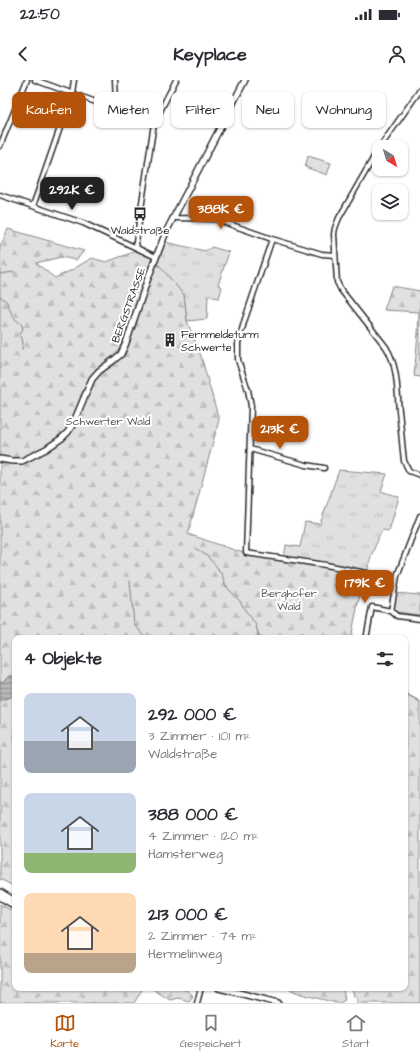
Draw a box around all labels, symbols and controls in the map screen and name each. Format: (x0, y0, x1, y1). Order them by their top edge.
text: 22:50 (20, 4, 60, 25)
text: Keyplace (173, 42, 247, 67)
icon: back (12, 43, 34, 65)
icon: person (386, 43, 408, 65)
chip: Kaufen (12, 92, 86, 128)
chip: Mieten (94, 92, 163, 128)
chip: Filter (171, 92, 234, 128)
chip: Neu (242, 92, 294, 128)
chip: Wohnung (302, 92, 386, 128)
north arrow (372, 140, 408, 176)
map controls (372, 140, 408, 220)
pin: 292K € (39, 177, 105, 211)
text: 292K € (49, 181, 95, 199)
button: layers (372, 184, 408, 220)
pin: 388K € (188, 196, 254, 230)
text: 388K € (198, 200, 244, 218)
bus stop icon: Waldstraße (132, 206, 148, 222)
place label: Waldstraße (111, 223, 169, 238)
street label: BERGSTRASSE (108, 265, 149, 345)
place label: Fernmeldeturm Schwerte (181, 327, 259, 355)
building icon: Fernmeldeturm Schwerte (162, 332, 178, 348)
park label: Schwerter Wald (66, 414, 151, 429)
pin: 213K € (247, 416, 313, 450)
text: 213K € (260, 420, 300, 438)
pin: 179K € (332, 570, 398, 604)
text: 179K € (345, 574, 385, 592)
park label: Berghofer Wald (261, 586, 317, 614)
text: 4 Objekte (24, 647, 102, 671)
icon: filters (374, 648, 396, 670)
text: 292 000 € (148, 703, 236, 727)
icon: home (56, 709, 104, 757)
text: 3 Zimmer · 101 m² (148, 727, 250, 745)
text: Waldstraße (148, 745, 217, 763)
text: 388 000 € (148, 803, 238, 827)
icon: home (56, 809, 104, 857)
text: 4 Zimmer · 120 m² (148, 827, 258, 845)
text: Hamsterweg (148, 845, 223, 863)
text: 213 000 € (148, 903, 228, 927)
icon: home (56, 909, 104, 957)
text: 2 Zimmer · 74 m² (148, 927, 257, 945)
text: Hermelinweg (148, 945, 222, 963)
tab: Karte (50, 1012, 79, 1051)
tab: Gespeichert (180, 1012, 241, 1051)
tab: Start (342, 1012, 370, 1051)

